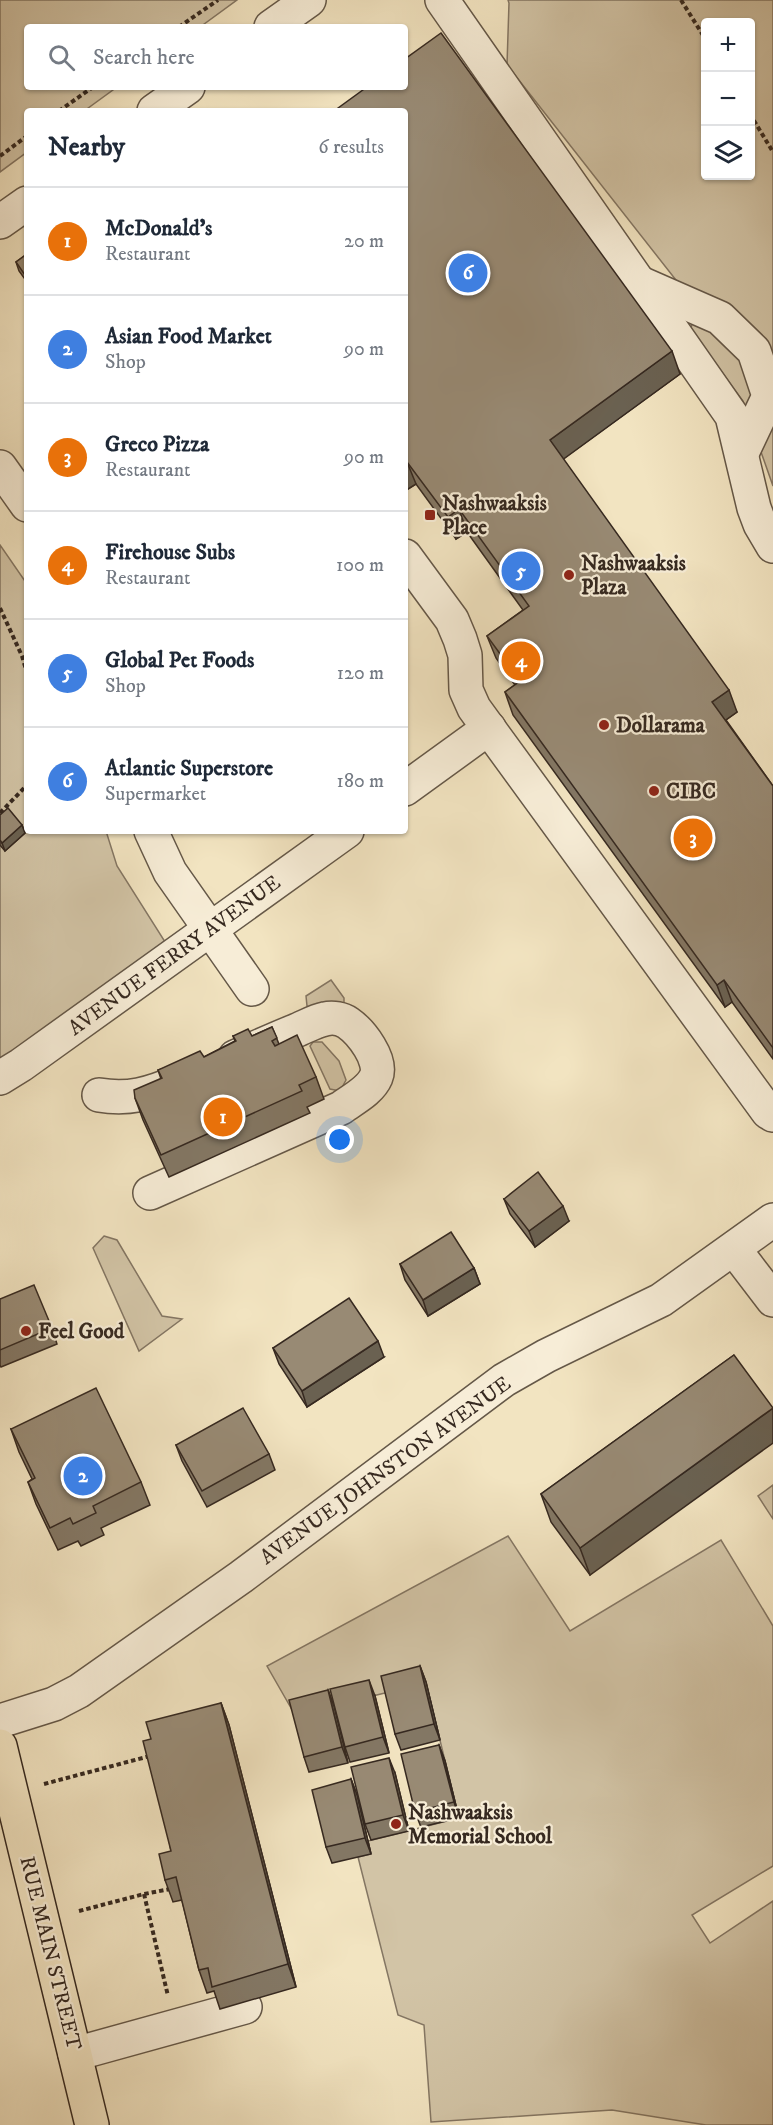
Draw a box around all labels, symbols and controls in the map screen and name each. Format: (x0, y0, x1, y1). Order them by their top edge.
map controls (701, 18, 755, 180)
button: + (701, 18, 755, 72)
search box (24, 24, 408, 90)
icon: search (45, 41, 78, 74)
text: Search here (93, 44, 195, 71)
button: − (701, 72, 755, 126)
button: layers (701, 126, 755, 180)
text: Nearby (48, 131, 125, 164)
text: 6 results (318, 135, 384, 160)
text: McDonald's (105, 215, 212, 242)
text: 1 (64, 229, 71, 254)
text: 20 m (344, 229, 384, 254)
text: Restaurant (105, 242, 190, 267)
pin: 6 (448, 250, 488, 296)
text: Asian Food Market (105, 323, 272, 350)
text: 2 (63, 337, 72, 362)
text: 90 m (344, 337, 384, 362)
text: Shop (105, 350, 146, 375)
text: Greco Pizza (105, 431, 209, 458)
text: 3 (64, 445, 71, 470)
text: 90 m (344, 445, 384, 470)
text: Restaurant (105, 458, 190, 483)
place label: Nashwaaksis Place (442, 491, 547, 541)
marker: Nashwaaksis Place (423, 508, 437, 522)
text: Firehouse Subs (105, 539, 235, 566)
pin: 5 (502, 548, 540, 594)
place label: Nashwaaksis Plaza (581, 551, 686, 601)
text: 4 (62, 553, 73, 578)
text: 100 m (336, 553, 384, 578)
text: Restaurant (105, 566, 190, 591)
marker: Nashwaaksis Plaza (562, 568, 576, 582)
pin: 4 (502, 638, 540, 684)
text: Global Pet Foods (105, 647, 254, 674)
text: 5 (63, 661, 72, 686)
text: 120 m (337, 661, 384, 686)
text: Shop (105, 674, 146, 699)
place label: Dollarama (616, 713, 706, 739)
marker: Dollarama (597, 718, 611, 732)
text: Atlantic Superstore (105, 755, 273, 782)
text: 6 (62, 769, 73, 794)
text: 180 m (337, 769, 384, 794)
place label: CIBC (666, 779, 716, 805)
text: Supermarket (105, 782, 206, 807)
marker: CIBC (647, 784, 661, 798)
pin: 3 (674, 816, 712, 860)
street label: AVENUE FERRY AVENUE (63, 870, 286, 1042)
pin: 1 (204, 1094, 242, 1140)
your location (325, 1125, 354, 1154)
place label: Feel Good (38, 1319, 125, 1345)
marker: Feel Good (19, 1324, 33, 1338)
street label: AVENUE JOHNSTON AVENUE (255, 1371, 516, 1571)
pin: 2 (64, 1454, 103, 1498)
place label: Nashwaaksis Memorial School (408, 1800, 553, 1850)
marker: Nashwaaksis Memorial School (389, 1817, 403, 1831)
street label: RUE MAIN STREET (13, 1854, 87, 2053)

